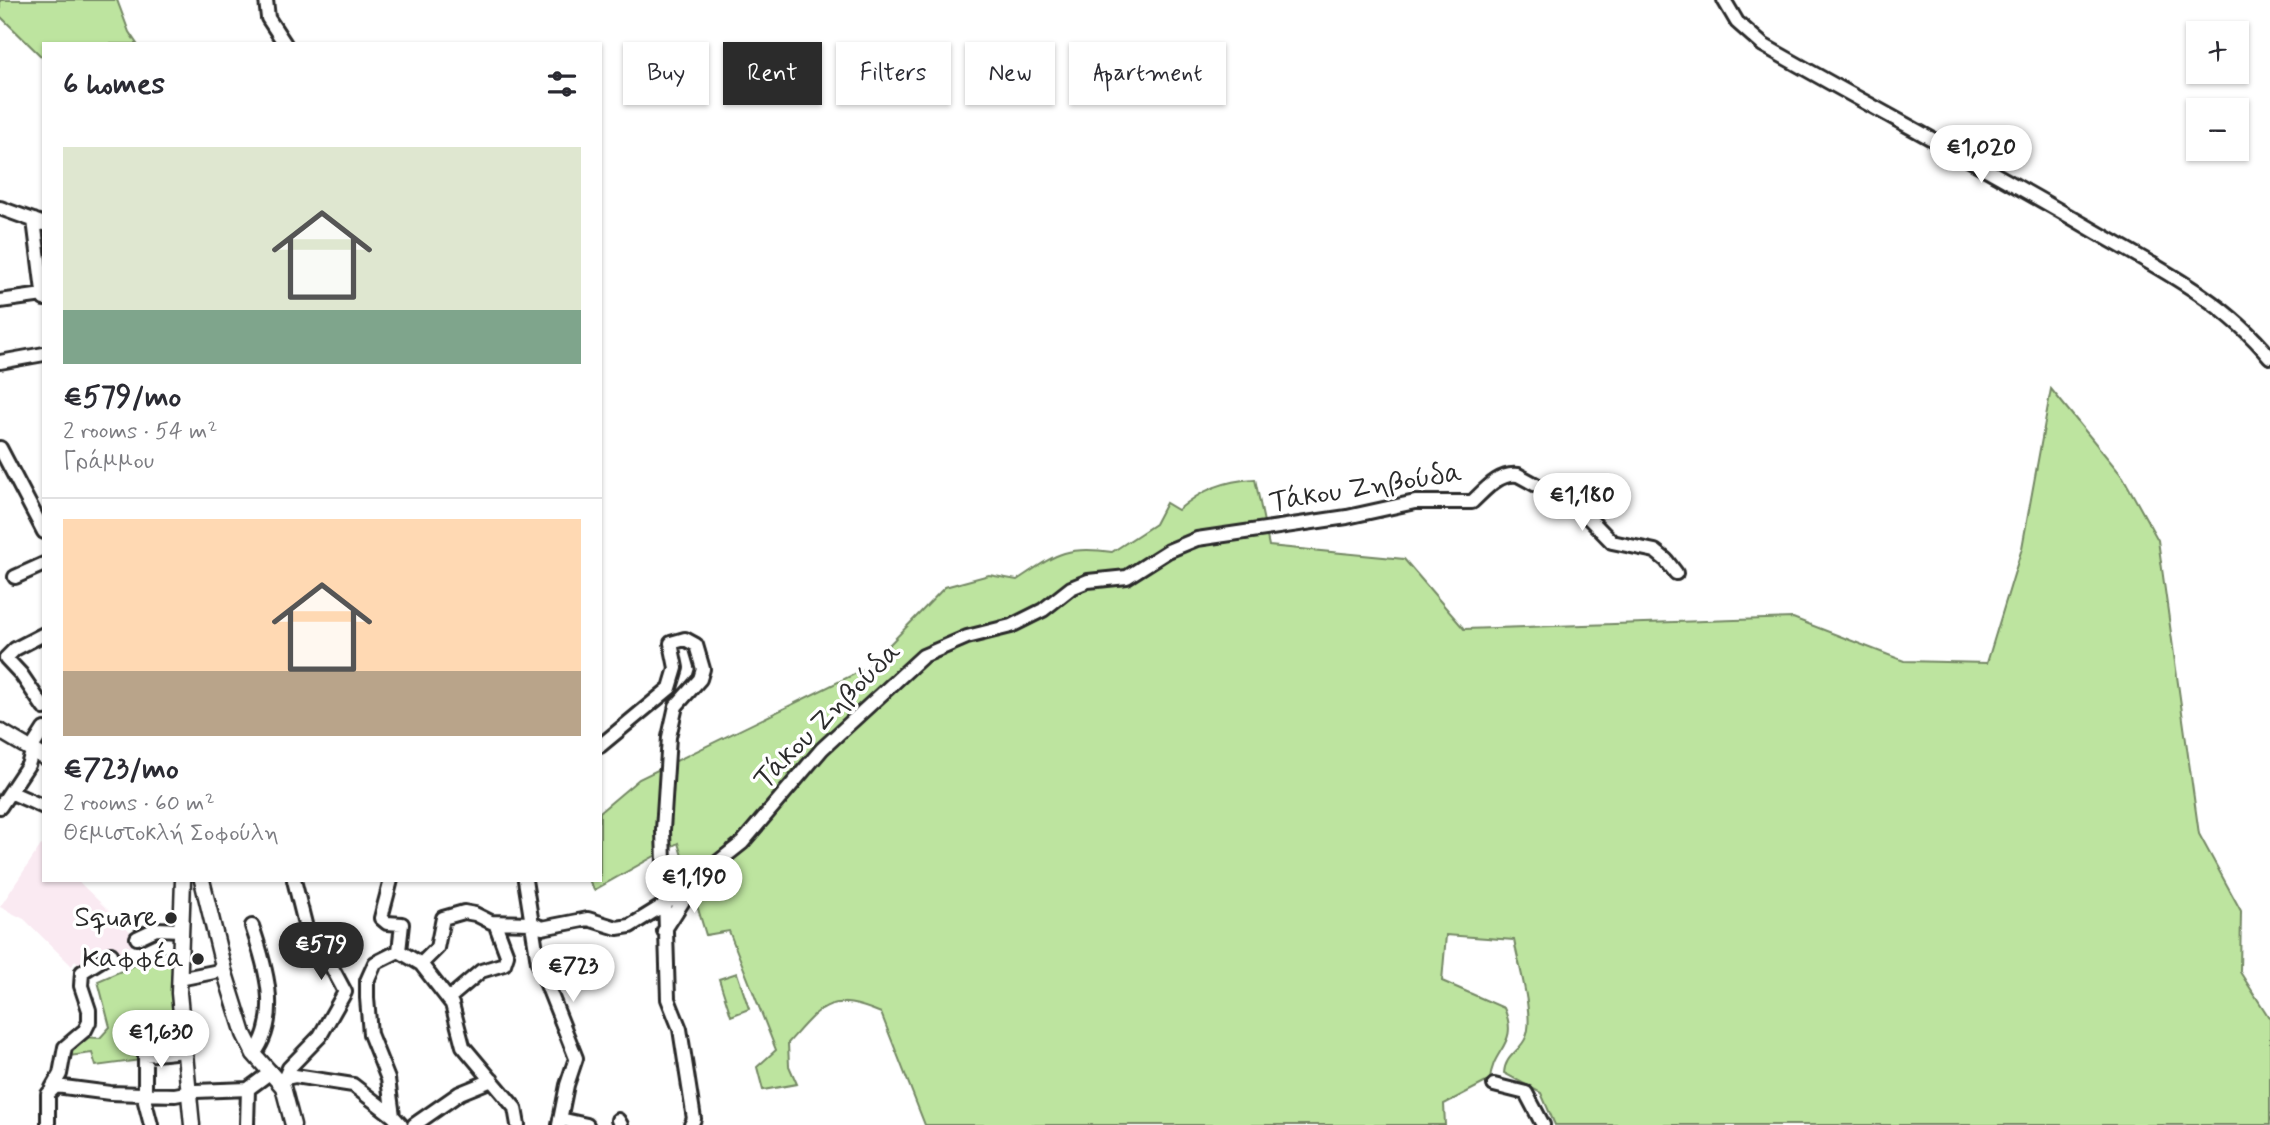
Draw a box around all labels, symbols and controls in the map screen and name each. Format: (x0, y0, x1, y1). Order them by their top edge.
map controls (2186, 21, 2249, 161)
button: + (2186, 21, 2249, 84)
chip: Buy (623, 42, 709, 105)
chip: Rent (723, 42, 822, 105)
chip: Filters (836, 42, 951, 105)
chip: New (965, 42, 1055, 105)
chip: Apartment (1069, 42, 1226, 105)
text: 6 homes (63, 65, 165, 104)
icon: filters (543, 65, 581, 103)
button: − (2186, 98, 2249, 161)
pin: €1,020 (1924, 125, 2038, 185)
text: €1,020 (1946, 133, 2016, 163)
icon: home (259, 192, 385, 318)
text: €579/mo (63, 378, 181, 417)
text: 2 rooms · 54 m² (63, 417, 217, 447)
text: Γράμμου (63, 447, 154, 477)
street label: Τάκου Ζηβούδα (1267, 455, 1465, 521)
pin: €1,180 (1525, 474, 1639, 533)
text: €1,180 (1549, 481, 1615, 511)
icon: home (259, 564, 385, 690)
street label: Τάκου Ζηβούδα (746, 634, 910, 798)
text: €723/mo (63, 750, 179, 789)
text: 2 rooms · 60 m² (63, 789, 215, 819)
text: Θεμιστοκλή Σοφούλη (63, 819, 279, 849)
pin: €1,190 (637, 856, 751, 915)
text: €1,190 (661, 863, 727, 893)
place label: Square (75, 900, 157, 937)
marker: Square (163, 910, 179, 926)
pin: €579 (280, 922, 362, 982)
text: €579 (295, 930, 347, 960)
place label: Καφφέα (82, 941, 184, 978)
pin: €723 (532, 944, 614, 1004)
marker: Καφφέα (190, 951, 206, 967)
text: €723 (548, 952, 598, 982)
pin: €1,630 (104, 1010, 218, 1070)
text: €1,630 (128, 1018, 194, 1048)

